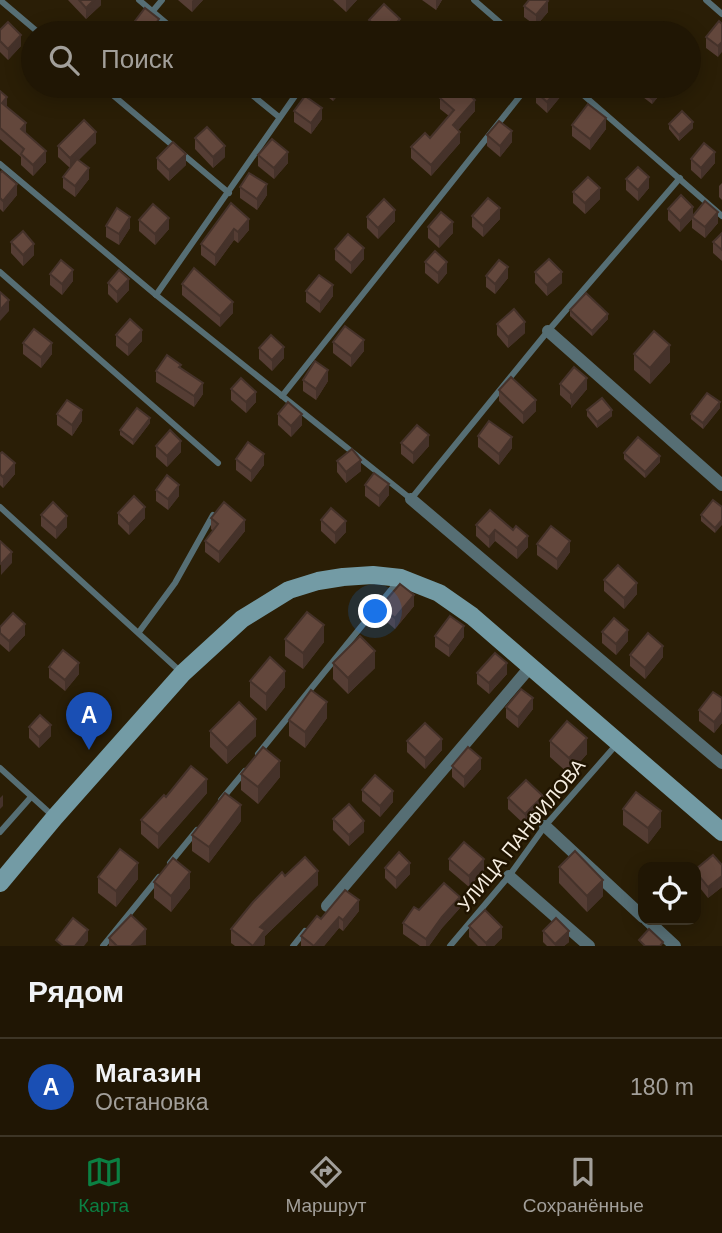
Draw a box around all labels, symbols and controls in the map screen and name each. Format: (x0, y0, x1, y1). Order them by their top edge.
search box (21, 21, 701, 98)
icon: search (45, 41, 83, 79)
text: Поиск (101, 44, 173, 74)
your location (358, 594, 392, 628)
pin: A (66, 692, 112, 750)
street label: УЛИЦА ПАНФИЛОВА (454, 755, 589, 916)
map controls (638, 862, 701, 925)
button: locate (638, 862, 701, 925)
text: Рядом (28, 975, 124, 1008)
text: Магазин (95, 1058, 202, 1088)
text: A (43, 1074, 59, 1100)
text: 180 m (630, 1074, 694, 1100)
text: Остановка (95, 1089, 209, 1115)
tab: Карта (78, 1153, 129, 1217)
tab: Маршрут (285, 1153, 366, 1217)
tab: Сохранённые (523, 1153, 644, 1217)

